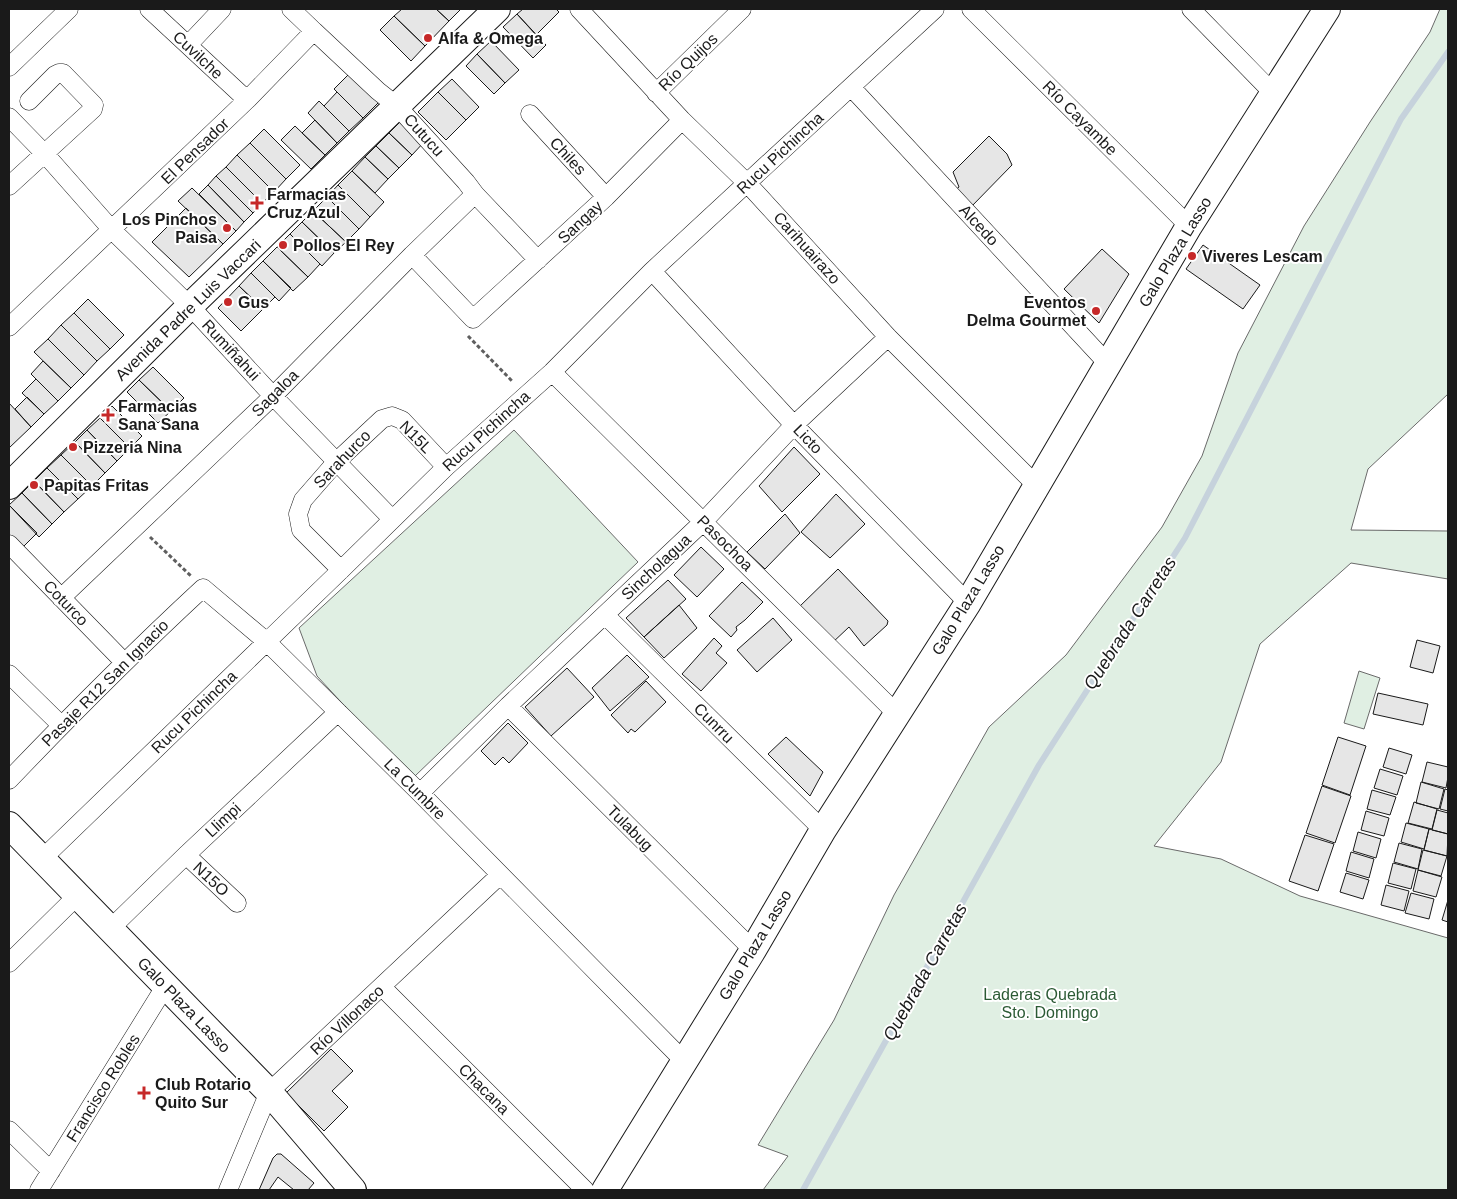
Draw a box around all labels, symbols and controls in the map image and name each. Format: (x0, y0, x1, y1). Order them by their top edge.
street label: Cuvilche (170, 28, 226, 82)
place label: Alfa & Omega (438, 30, 543, 47)
street label: Río Quijos (655, 30, 721, 94)
marker: Alfa & Omega (422, 32, 434, 44)
street label: Río Cayambe (1039, 77, 1121, 159)
street label: Rucu Pichincha (734, 109, 827, 197)
street label: Cutucu (401, 110, 447, 160)
street label: El Pensador (158, 114, 233, 187)
street label: Chiles (547, 134, 589, 178)
place label: Farmacias Cruz Azul (267, 186, 346, 221)
street label: Galo Plaza Lasso (1135, 194, 1215, 310)
marker: Farmacias Cruz Azul (251, 197, 263, 209)
street label: Sangay (554, 197, 606, 247)
street label: Alcedo (956, 201, 1002, 249)
street label: Carihuairazo (770, 209, 844, 287)
place label: Los Pinchos Paisa (122, 211, 217, 246)
marker: Los Pinchos Paisa (221, 222, 233, 234)
street label: Avenida Padre Luis Vaccari (112, 236, 264, 384)
place label: Pollos El Rey (293, 237, 394, 254)
marker: Pollos El Rey (277, 239, 289, 251)
place label: Viveres Lescam (1202, 248, 1323, 265)
marker: Viveres Lescam (1186, 250, 1198, 262)
place label: Gus (238, 294, 269, 311)
place label: Eventos Delma Gourmet (967, 294, 1087, 329)
marker: Gus (222, 296, 234, 308)
marker: Eventos Delma Gourmet (1090, 305, 1102, 317)
street label: Rumiñahui (199, 316, 263, 384)
street label: Sagaloa (248, 366, 302, 420)
street label: Rucu Pichincha (439, 387, 533, 475)
place label: Farmacias Sana Sana (118, 398, 199, 433)
marker: Farmacias Sana Sana (102, 409, 114, 421)
street label: N15L (396, 417, 436, 457)
street label: Licto (790, 421, 826, 457)
street label: Sarahurco (310, 426, 374, 491)
place label: Pizzeria Nina (83, 439, 182, 456)
marker: Pizzeria Nina (67, 441, 79, 453)
place label: Papitas Fritas (44, 477, 149, 494)
marker: Papitas Fritas (28, 479, 40, 491)
street label: Pasochoa (694, 512, 756, 574)
street label: Sincholagua (618, 531, 694, 603)
street label: Galo Plaza Lasso (928, 542, 1008, 658)
water label: Quebrada Carretas (1080, 553, 1180, 693)
street label: Coturco (40, 577, 92, 629)
street label: Pasaje R12 San Ignacio (38, 616, 172, 750)
street label: Rucu Pichincha (148, 667, 240, 757)
street label: Cunrru (691, 700, 737, 746)
street label: La Cumbre (381, 755, 449, 823)
street label: Llimpi (202, 800, 244, 840)
street label: Tulabug (604, 802, 656, 854)
street label: N15O (190, 859, 232, 899)
street label: Galo Plaza Lasso (715, 887, 795, 1003)
water label: Quebrada Carretas (879, 900, 971, 1044)
street label: Galo Plaza Lasso (134, 954, 234, 1056)
street label: Río Villonaco (307, 982, 387, 1058)
park label: Laderas Quebrada Sto. Domingo (983, 986, 1117, 1021)
street label: Francisco Robles (63, 1031, 143, 1145)
street label: Chacana (455, 1060, 513, 1118)
place label: Club Rotario Quito Sur (155, 1076, 251, 1111)
marker: Club Rotario Quito Sur (137, 1086, 151, 1100)

